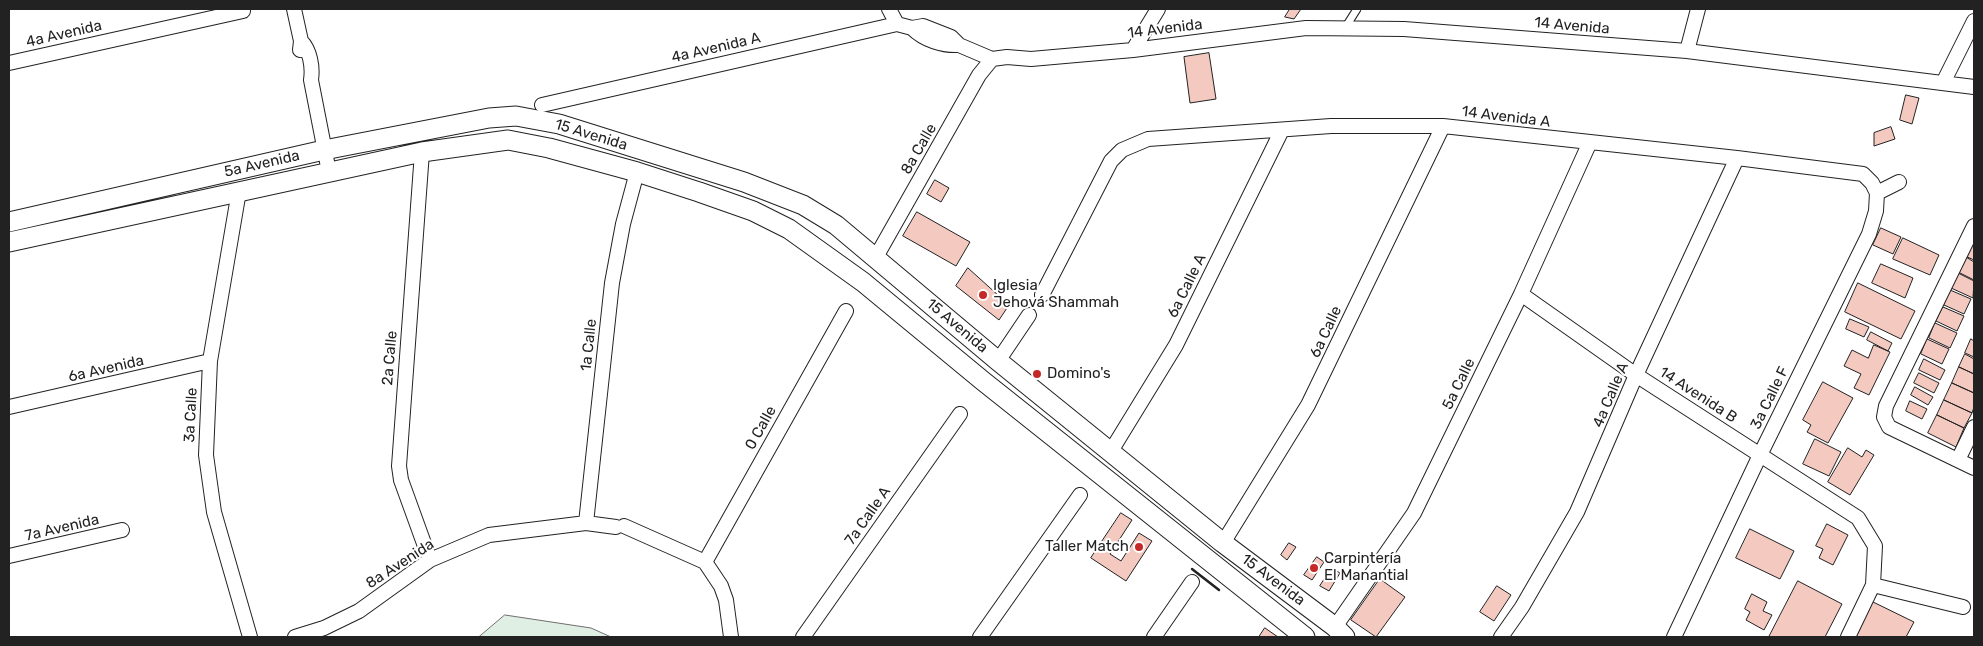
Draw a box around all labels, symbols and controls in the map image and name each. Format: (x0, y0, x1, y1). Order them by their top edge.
street label: 14 Avenida (1534, 14, 1610, 38)
street label: 14 Avenida (1127, 15, 1203, 43)
street label: 4a Avenida (24, 17, 104, 51)
street label: 4a Avenida A (670, 29, 762, 67)
street label: 14 Avenida A (1461, 103, 1551, 131)
street label: 15 Avenida (553, 115, 629, 155)
street label: 8a Calle (897, 120, 941, 178)
street label: 5a Avenida (223, 147, 301, 181)
street label: 6a Calle A (1164, 251, 1210, 321)
place label: Iglesia Jehová Shammah (993, 277, 1119, 312)
marker: Iglesia Jehová Shammah (977, 289, 989, 301)
street label: 15 Avenida (923, 295, 991, 357)
street label: 6a Calle (1306, 303, 1346, 361)
street label: 1a Calle (577, 318, 601, 372)
street label: 2a Calle (379, 330, 401, 386)
street label: 6a Avenida (66, 352, 146, 386)
street label: 5a Calle (1439, 355, 1479, 413)
street label: 4a Calle A (1589, 360, 1633, 430)
street label: 14 Avenida B (1656, 363, 1740, 427)
street label: 3a Calle F (1747, 364, 1793, 432)
place label: Domino's (1047, 365, 1111, 383)
marker: Domino's (1031, 368, 1043, 380)
street label: 3a Calle (181, 387, 201, 443)
street label: 0 Calle (742, 403, 780, 453)
street label: 7a Calle A (841, 483, 895, 549)
street label: 7a Avenida (23, 511, 101, 545)
street label: 8a Avenida (363, 535, 437, 593)
place label: Taller Match (1045, 538, 1129, 556)
marker: Taller Match (1133, 541, 1145, 553)
street label: 15 Avenida (1238, 550, 1308, 610)
place label: Carpintería El Manantial (1324, 550, 1408, 585)
marker: Carpintería El Manantial (1308, 562, 1320, 574)

